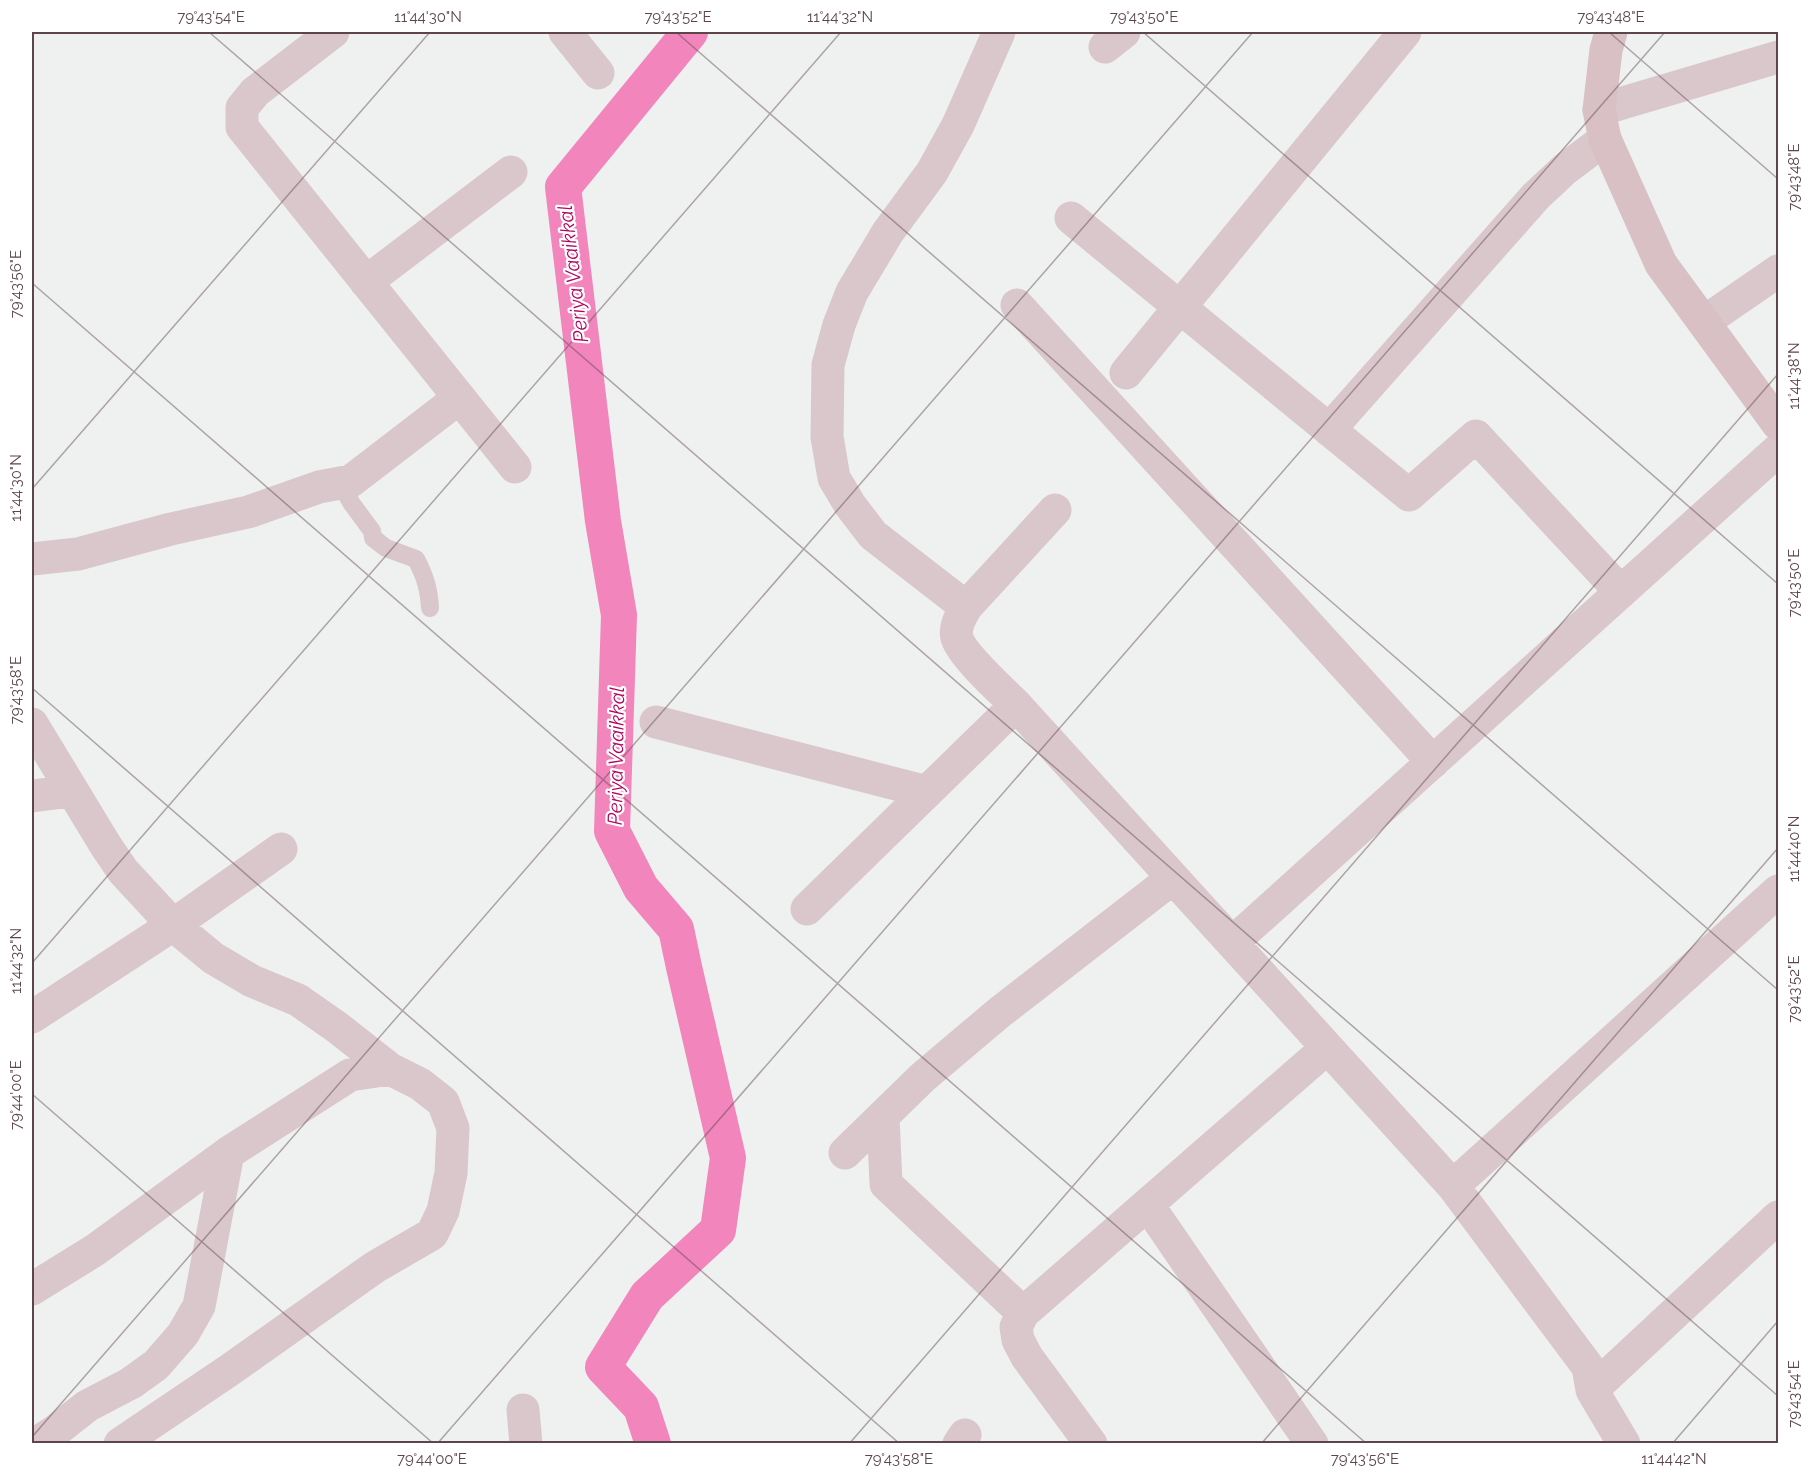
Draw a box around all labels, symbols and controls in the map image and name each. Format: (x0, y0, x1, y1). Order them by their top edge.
text: 79°43'54"E (177, 8, 245, 26)
text: 11°44'30"N (394, 8, 462, 26)
text: 79°43'52"E (644, 8, 712, 26)
text: 11°44'32"N (807, 8, 873, 26)
text: 79°43'50"E (1110, 8, 1178, 26)
text: 79°43'48"E (1577, 8, 1645, 26)
text: 79°43'48"E (1785, 143, 1803, 211)
water label: Periya Vaaikkal (553, 204, 593, 344)
text: 79°43'56"E (7, 250, 25, 318)
text: 11°44'38"N (1785, 342, 1803, 410)
text: 11°44'30"N (7, 454, 25, 522)
text: 79°43'50"E (1785, 549, 1803, 617)
text: 79°43'58"E (7, 656, 25, 724)
water label: Periya Vaaikkal (603, 687, 629, 825)
text: 11°44'40"N (1785, 816, 1803, 882)
text: 11°44'32"N (7, 928, 25, 994)
text: 79°43'52"E (1785, 955, 1803, 1023)
text: 79°44'00"E (7, 1060, 25, 1130)
text: 79°43'54"E (1785, 1360, 1803, 1428)
text: 79°44'00"E (397, 1450, 467, 1468)
text: 79°43'58"E (865, 1450, 933, 1468)
text: 79°43'56"E (1331, 1450, 1399, 1468)
text: 11°44'42"N (1641, 1450, 1707, 1468)

